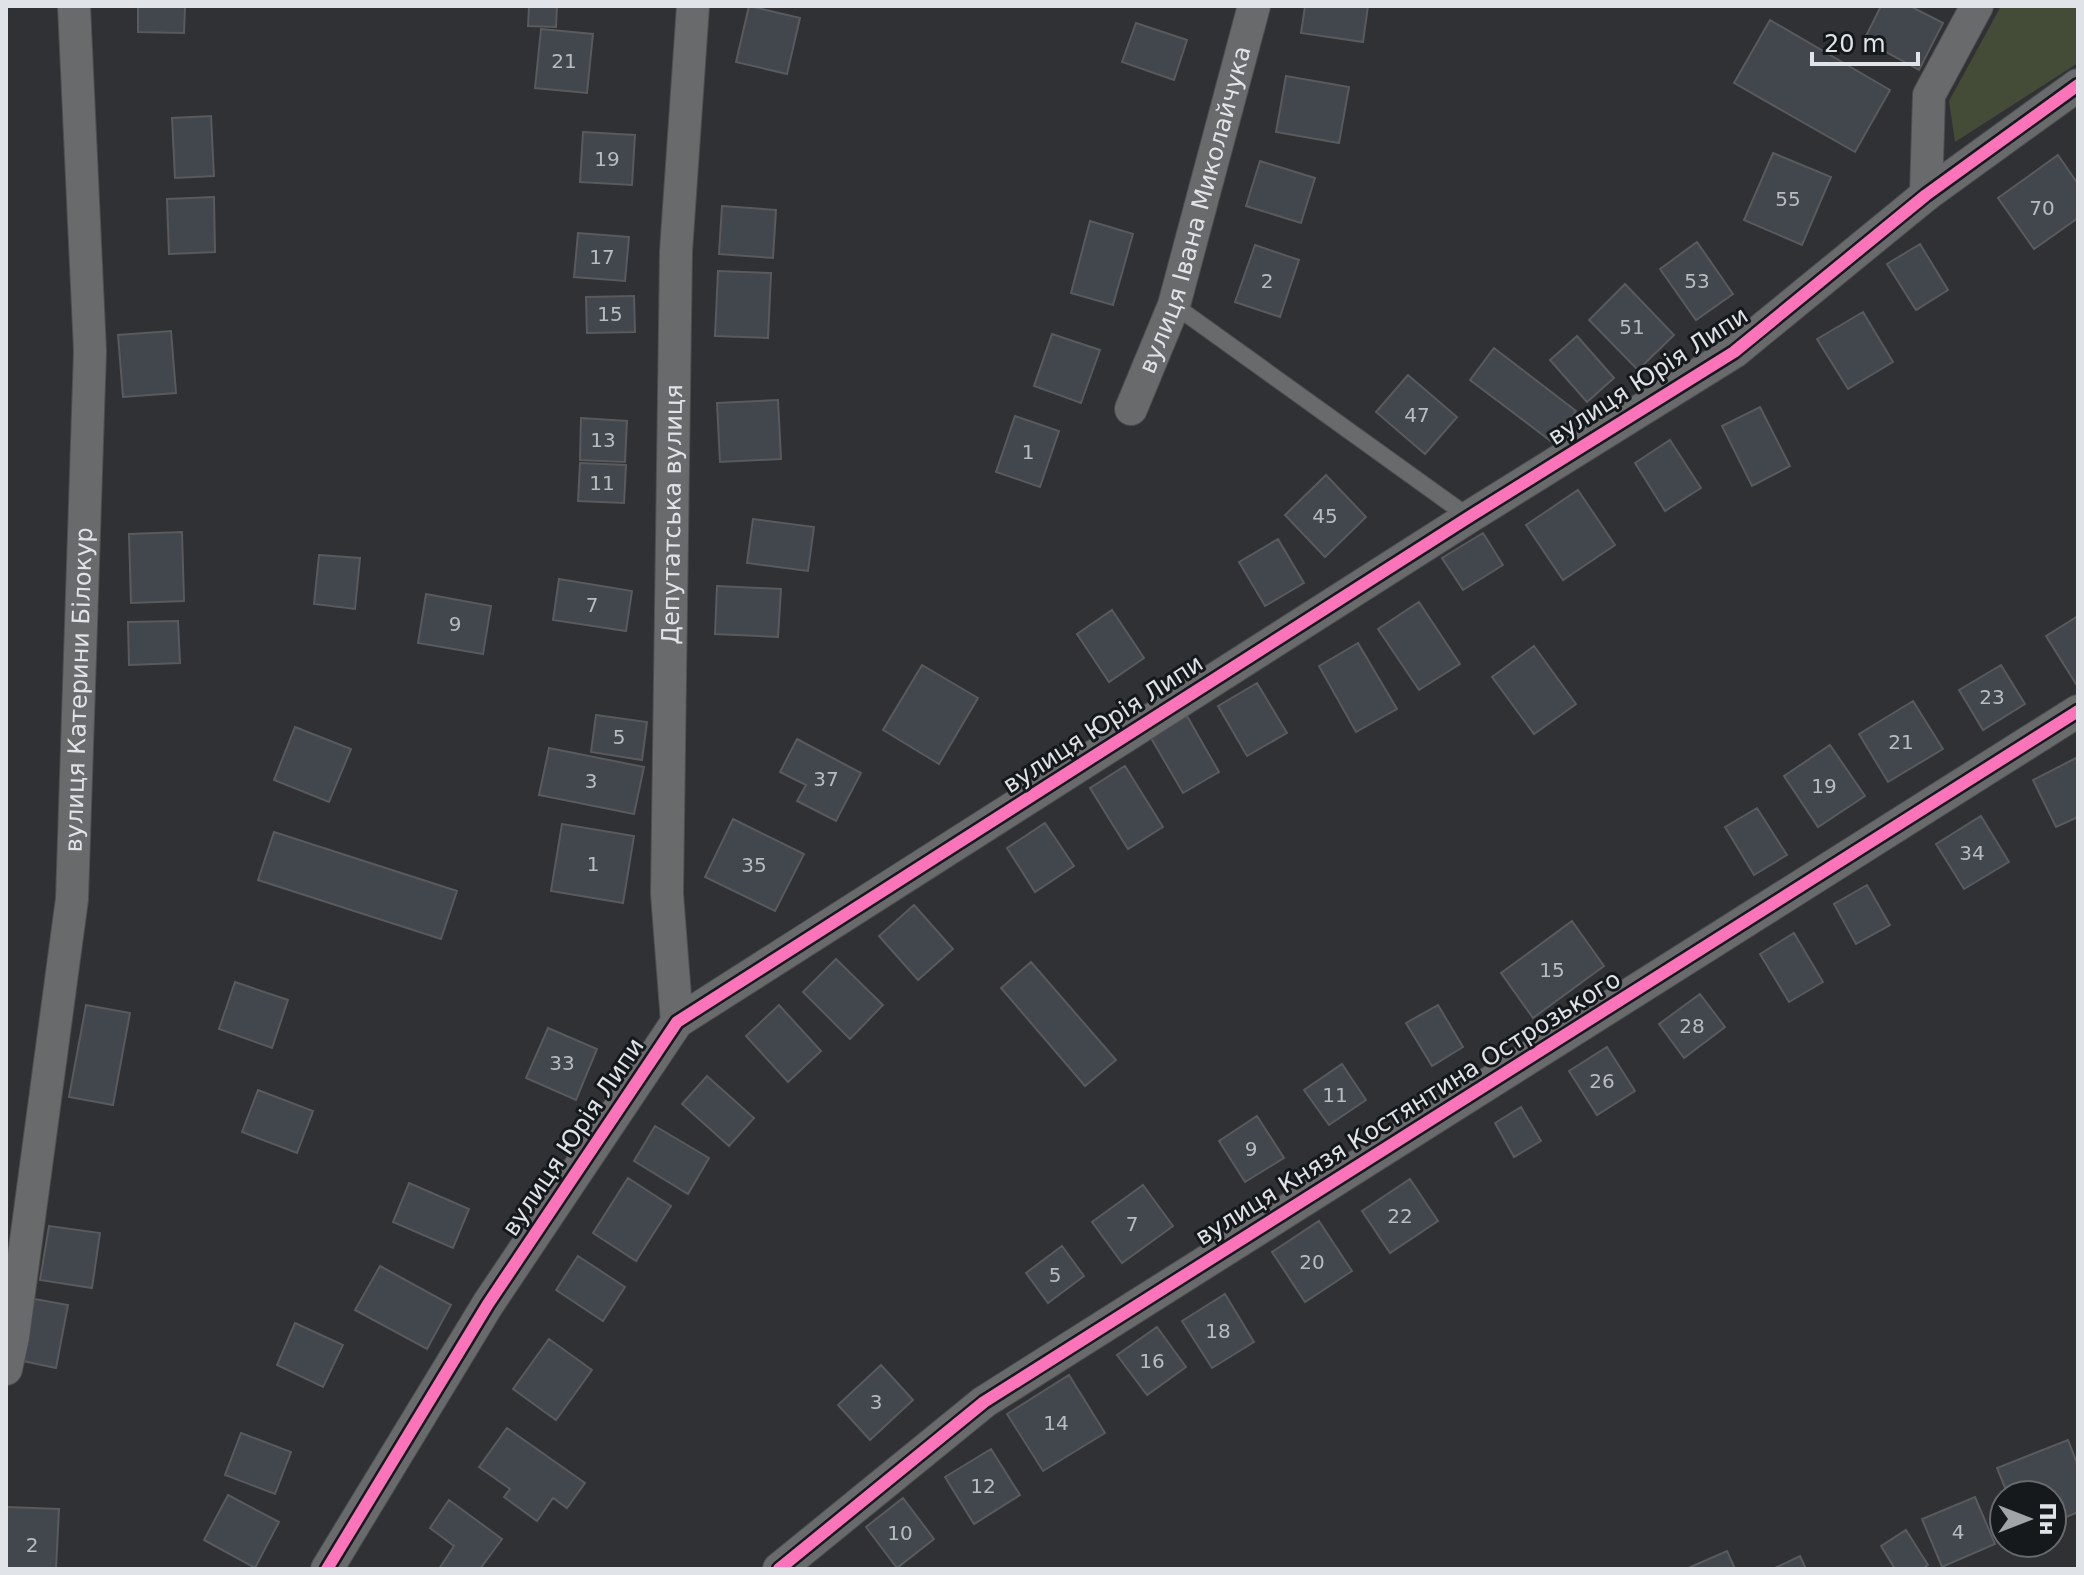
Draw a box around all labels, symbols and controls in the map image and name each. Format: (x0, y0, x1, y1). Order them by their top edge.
scale bar (1812, 16, 1918, 66)
text: 20 m (1824, 30, 1886, 58)
street label: вулиця Івана Миколайчука (1133, 43, 1257, 378)
house number: 21 (551, 49, 577, 73)
house number: 19 (594, 147, 620, 171)
house number: 55 (1775, 187, 1801, 211)
house number: 70 (2029, 196, 2055, 220)
house number: 17 (589, 245, 615, 269)
house number: 2 (1261, 269, 1273, 293)
house number: 53 (1684, 269, 1710, 293)
street label: вулиця Юрія Липи (1543, 301, 1753, 451)
house number: 15 (597, 302, 623, 326)
house number: 51 (1619, 315, 1645, 339)
street label: Депутатська вулиця (656, 384, 688, 645)
house number: 47 (1404, 403, 1430, 427)
house number: 13 (590, 428, 616, 452)
house number: 1 (1022, 440, 1034, 464)
house number: 11 (589, 471, 615, 495)
house number: 45 (1312, 504, 1338, 528)
street label: вулиця Катерини Білокур (60, 527, 98, 853)
house number: 7 (586, 593, 598, 617)
house number: 9 (449, 612, 461, 636)
street label: вулиця Юрія Липи (998, 649, 1208, 799)
house number: 23 (1979, 685, 2005, 709)
house number: 5 (613, 725, 625, 749)
house number: 21 (1888, 730, 1914, 754)
house number: 37 (813, 767, 839, 791)
house number: 3 (585, 769, 597, 793)
house number: 19 (1811, 774, 1837, 798)
house number: 34 (1959, 841, 1985, 865)
house number: 1 (587, 852, 599, 876)
house number: 35 (741, 853, 767, 877)
house number: 15 (1539, 958, 1565, 982)
street label: вулиця Князя Костянтина Острозького (1190, 965, 1626, 1251)
house number: 28 (1679, 1014, 1705, 1038)
street label: вулиця Юрія Липи (496, 1033, 650, 1241)
house number: 33 (549, 1051, 575, 1075)
house number: 26 (1589, 1069, 1615, 1093)
house number: 11 (1322, 1083, 1348, 1107)
house number: 9 (1245, 1137, 1257, 1161)
house number: 22 (1387, 1204, 1413, 1228)
house number: 7 (1126, 1212, 1138, 1236)
house number: 20 (1299, 1250, 1325, 1274)
house number: 5 (1049, 1263, 1061, 1287)
house number: 18 (1205, 1319, 1231, 1343)
house number: 16 (1139, 1349, 1165, 1373)
house number: 3 (870, 1390, 882, 1414)
house number: 14 (1043, 1411, 1069, 1435)
house number: 12 (970, 1474, 996, 1498)
north arrow (1988, 1479, 2068, 1559)
text: Пн (2035, 1502, 2060, 1536)
house number: 4 (1952, 1520, 1964, 1544)
house number: 10 (887, 1521, 913, 1545)
house number: 2 (26, 1533, 38, 1557)

